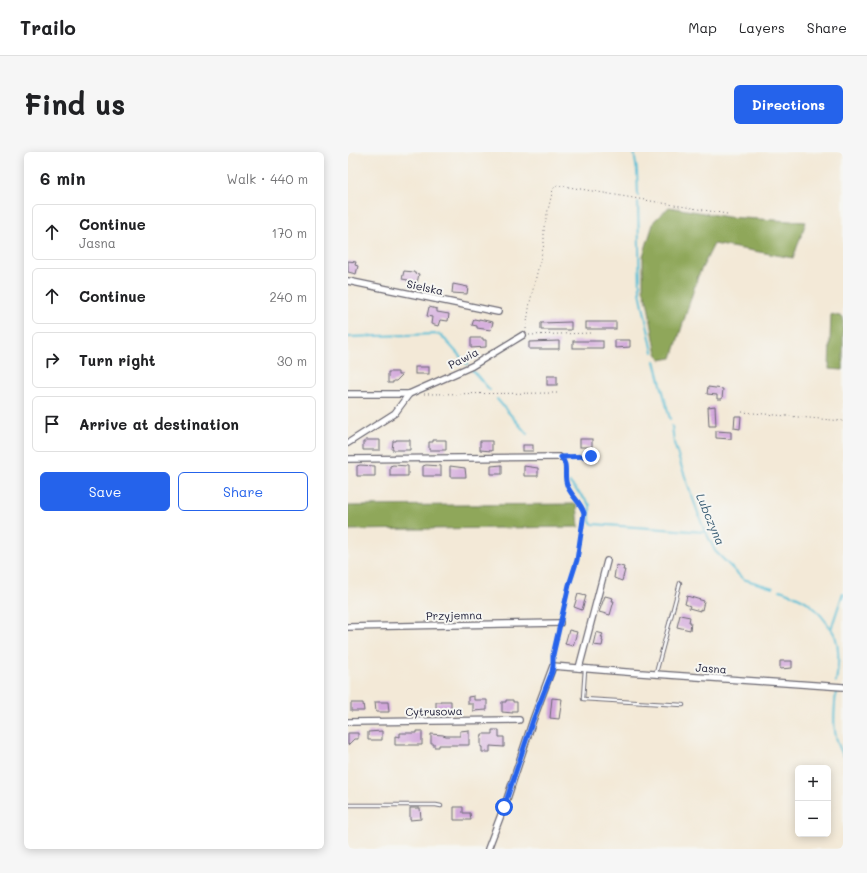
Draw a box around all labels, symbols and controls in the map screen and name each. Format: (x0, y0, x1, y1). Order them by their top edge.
text: Trailo (20, 15, 76, 40)
text: Map (688, 18, 717, 37)
text: Layers (739, 18, 785, 37)
text: Share (807, 18, 847, 37)
button: Directions (734, 85, 843, 124)
text: Find us (24, 86, 125, 122)
text: 6 min (40, 167, 85, 189)
text: Walk · 440 m (227, 170, 308, 187)
text: Continue (79, 214, 146, 234)
icon: ahead (41, 221, 63, 243)
text: 170 m (271, 224, 307, 241)
text: Jasna (79, 234, 116, 251)
street label: Sielska (405, 276, 445, 298)
icon: ahead (41, 285, 63, 307)
text: Continue (79, 286, 146, 306)
text: 240 m (270, 288, 307, 305)
street label: Pawia (445, 344, 481, 372)
icon: right (41, 349, 63, 371)
text: Turn right (79, 350, 156, 370)
text: 30 m (277, 352, 307, 369)
icon: arrive (41, 413, 63, 435)
text: Arrive at destination (79, 414, 239, 434)
route end (582, 447, 600, 465)
button: Save (40, 472, 170, 511)
button: Share (178, 472, 308, 511)
water label: Lubczyna (693, 491, 729, 547)
street label: Przyjemna (426, 607, 482, 623)
street label: Jasna (695, 659, 727, 677)
street label: Cytrusowa (405, 703, 463, 719)
map controls (795, 765, 831, 837)
button: + (795, 765, 831, 801)
route start (495, 798, 513, 816)
button: − (795, 801, 831, 837)

